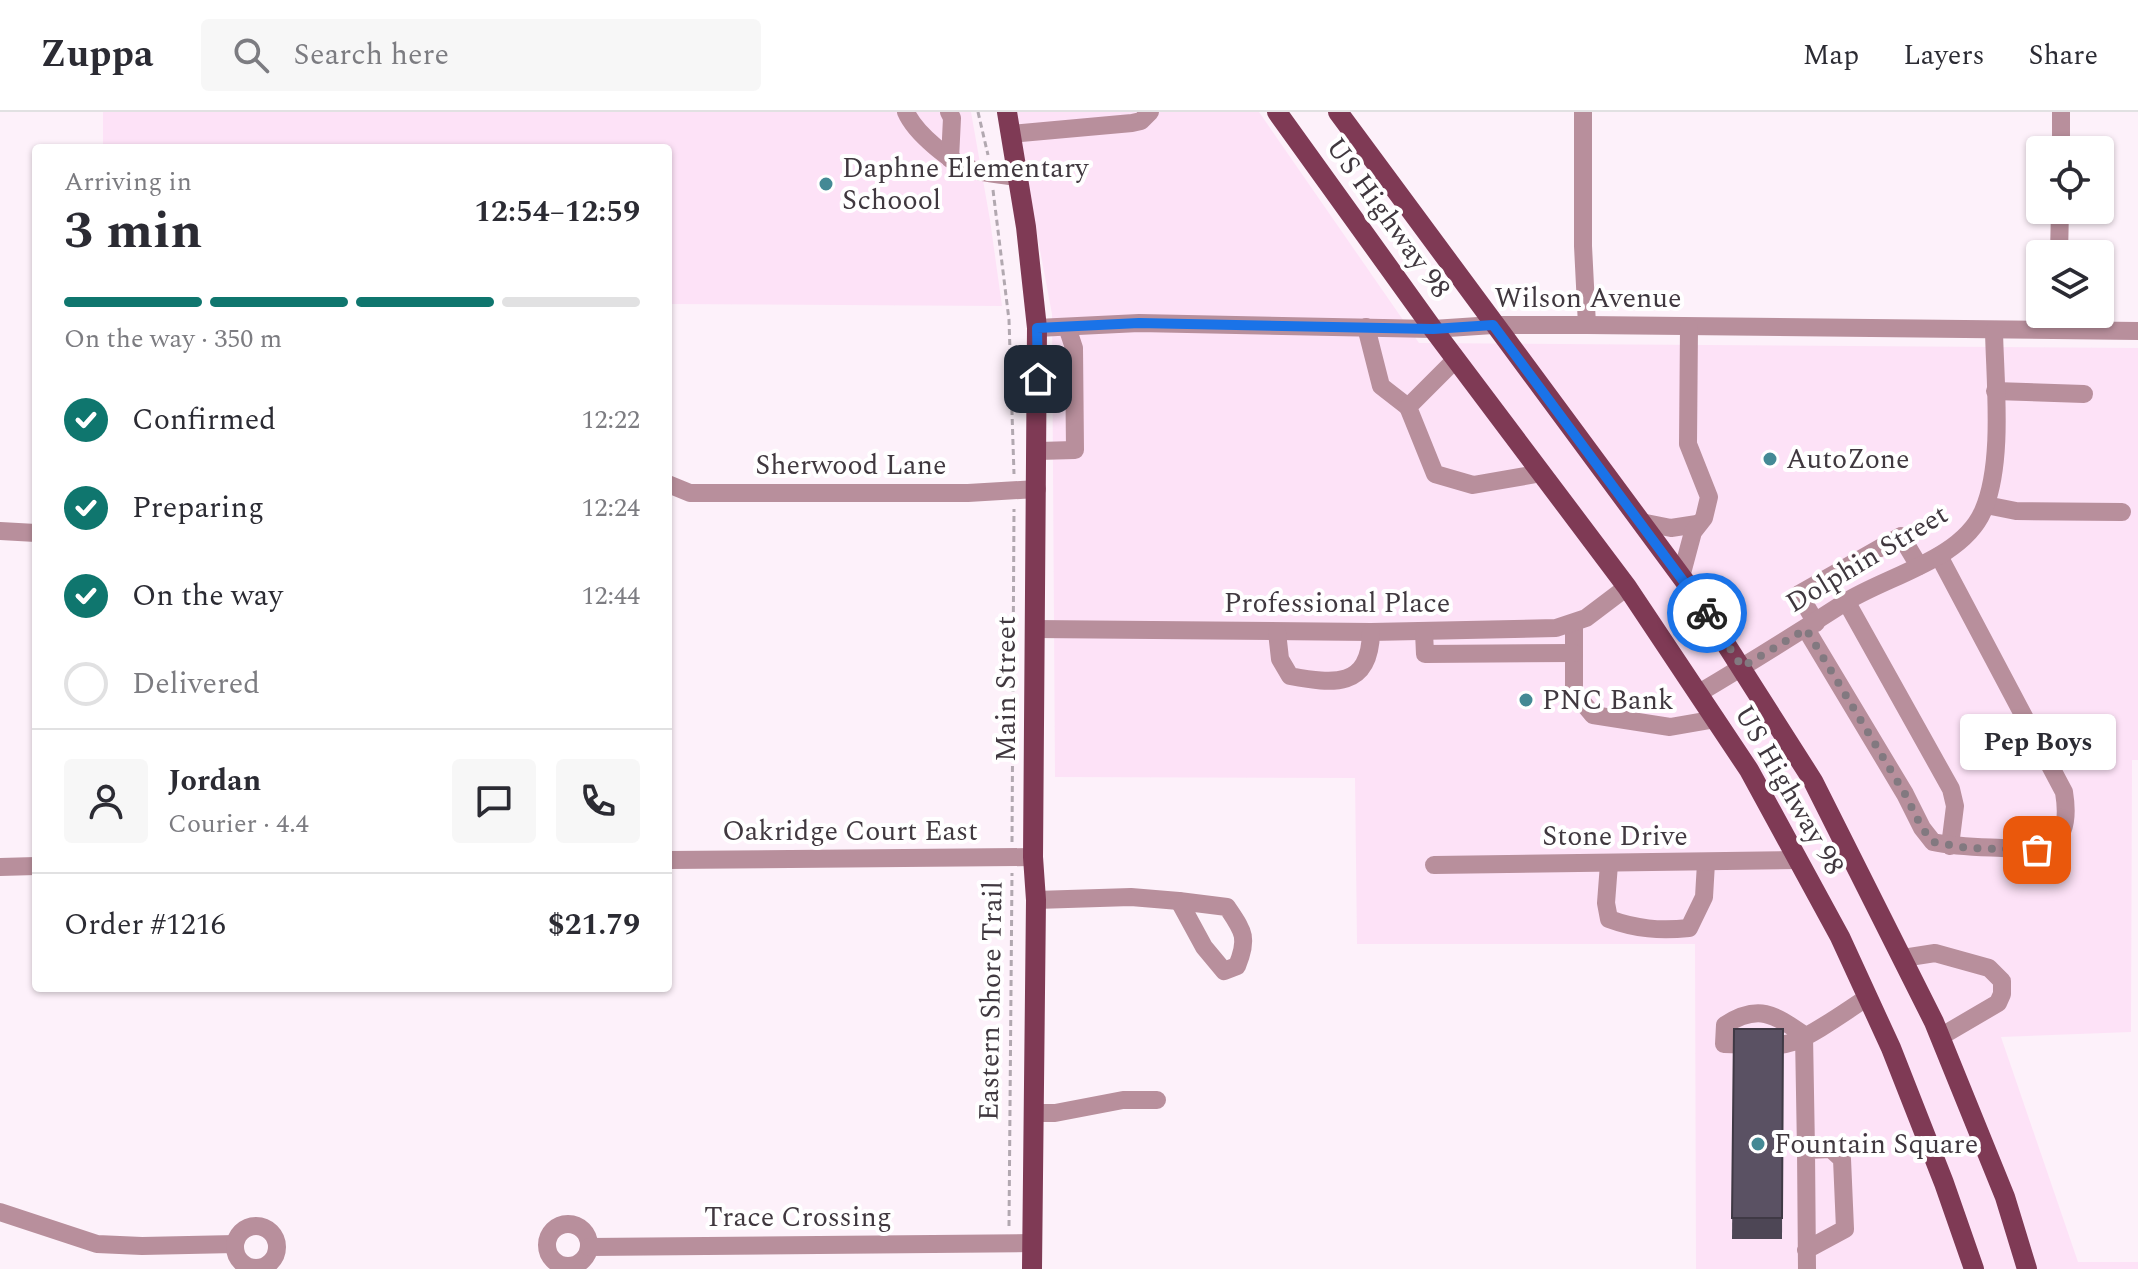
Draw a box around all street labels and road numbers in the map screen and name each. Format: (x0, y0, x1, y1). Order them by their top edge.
street label: US Highway 98 (1315, 128, 1461, 308)
street label: Wilson Avenue (1494, 277, 1682, 320)
street label: Sherwood Lane (755, 444, 947, 487)
street label: Dolphin Street (1778, 494, 1956, 624)
street label: Professional Place (1224, 582, 1450, 625)
street label: Main Street (985, 616, 1028, 762)
street label: US Highway 98 (1723, 697, 1855, 883)
street label: Oakridge Court East (722, 810, 978, 853)
street label: Stone Drive (1542, 815, 1688, 858)
street label: Eastern Shore Trail (967, 881, 1015, 1121)
street label: Trace Crossing (704, 1196, 892, 1239)

